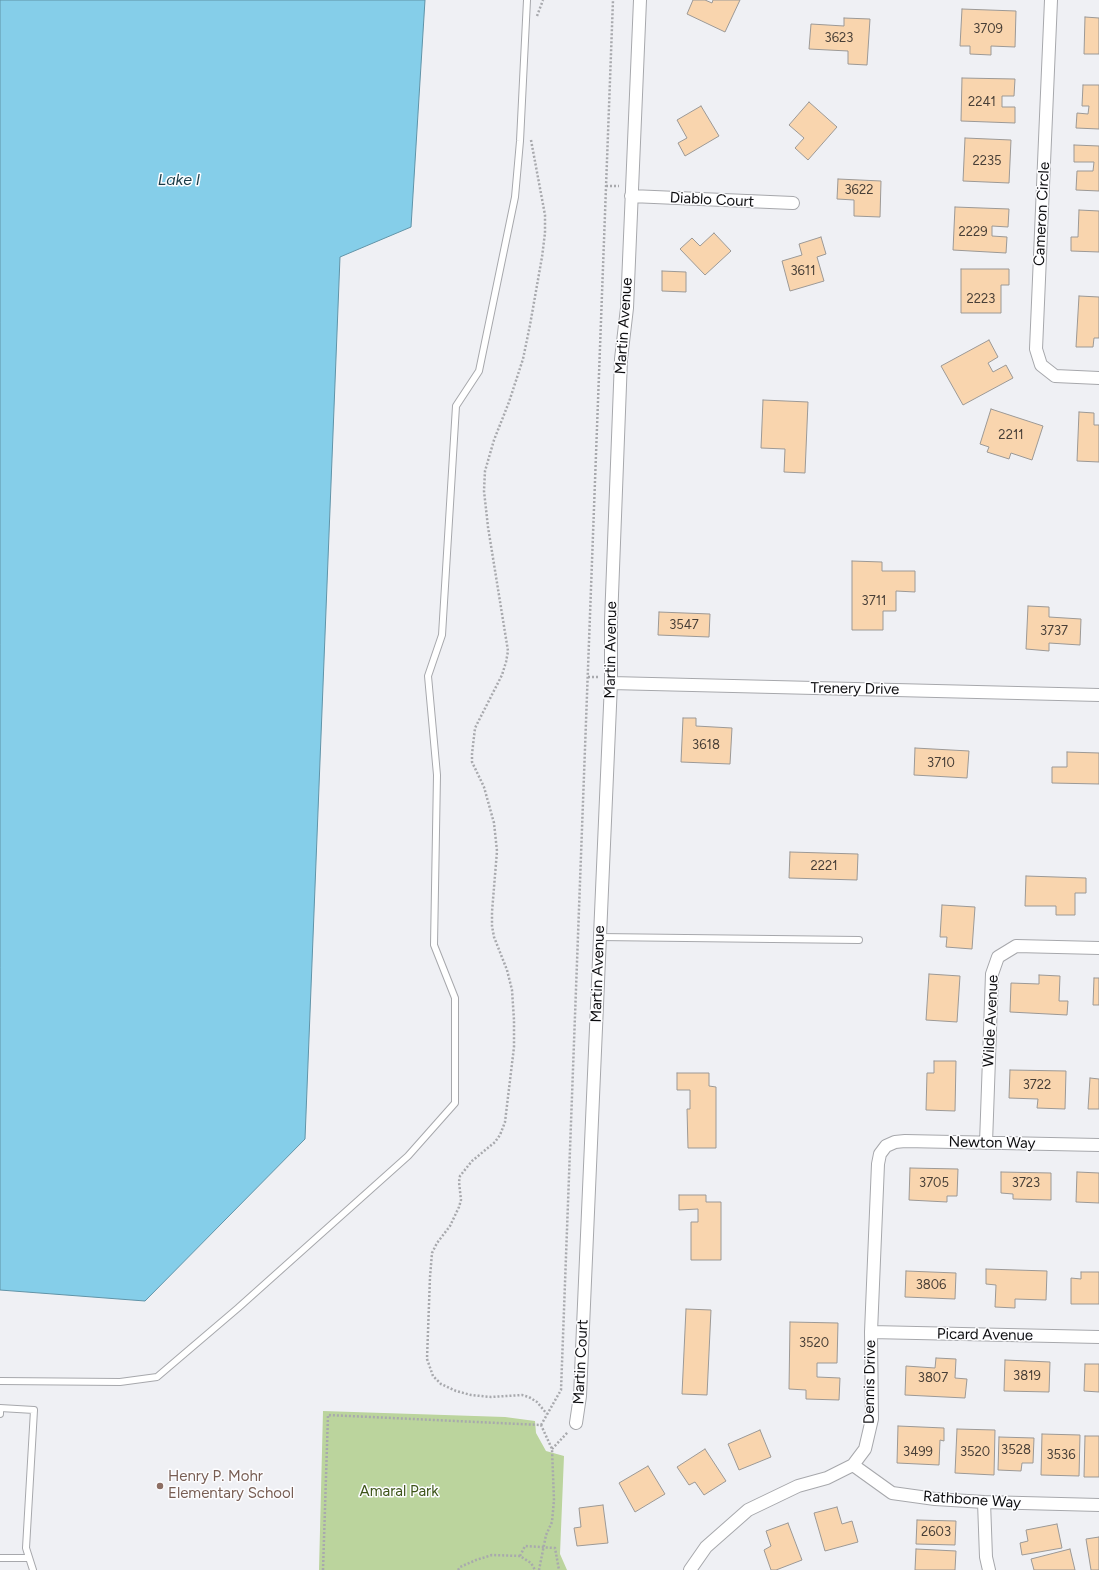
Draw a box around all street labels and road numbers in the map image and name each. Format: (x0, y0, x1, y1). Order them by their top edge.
street label: Cameron Circle (1030, 161, 1054, 267)
street label: Diablo Court (669, 189, 755, 211)
street label: Martin Avenue (612, 277, 636, 375)
street label: Martin Avenue (601, 601, 621, 699)
street label: Trenery Drive (810, 679, 900, 699)
street label: Martin Avenue (587, 925, 609, 1023)
street label: Wilde Avenue (980, 974, 1002, 1068)
street label: Newton Way (948, 1133, 1036, 1153)
street label: Martin Court (570, 1319, 592, 1405)
street label: Picard Avenue (937, 1325, 1033, 1345)
street label: Dennis Drive (860, 1340, 880, 1424)
street label: Rathbone Way (922, 1488, 1022, 1512)

